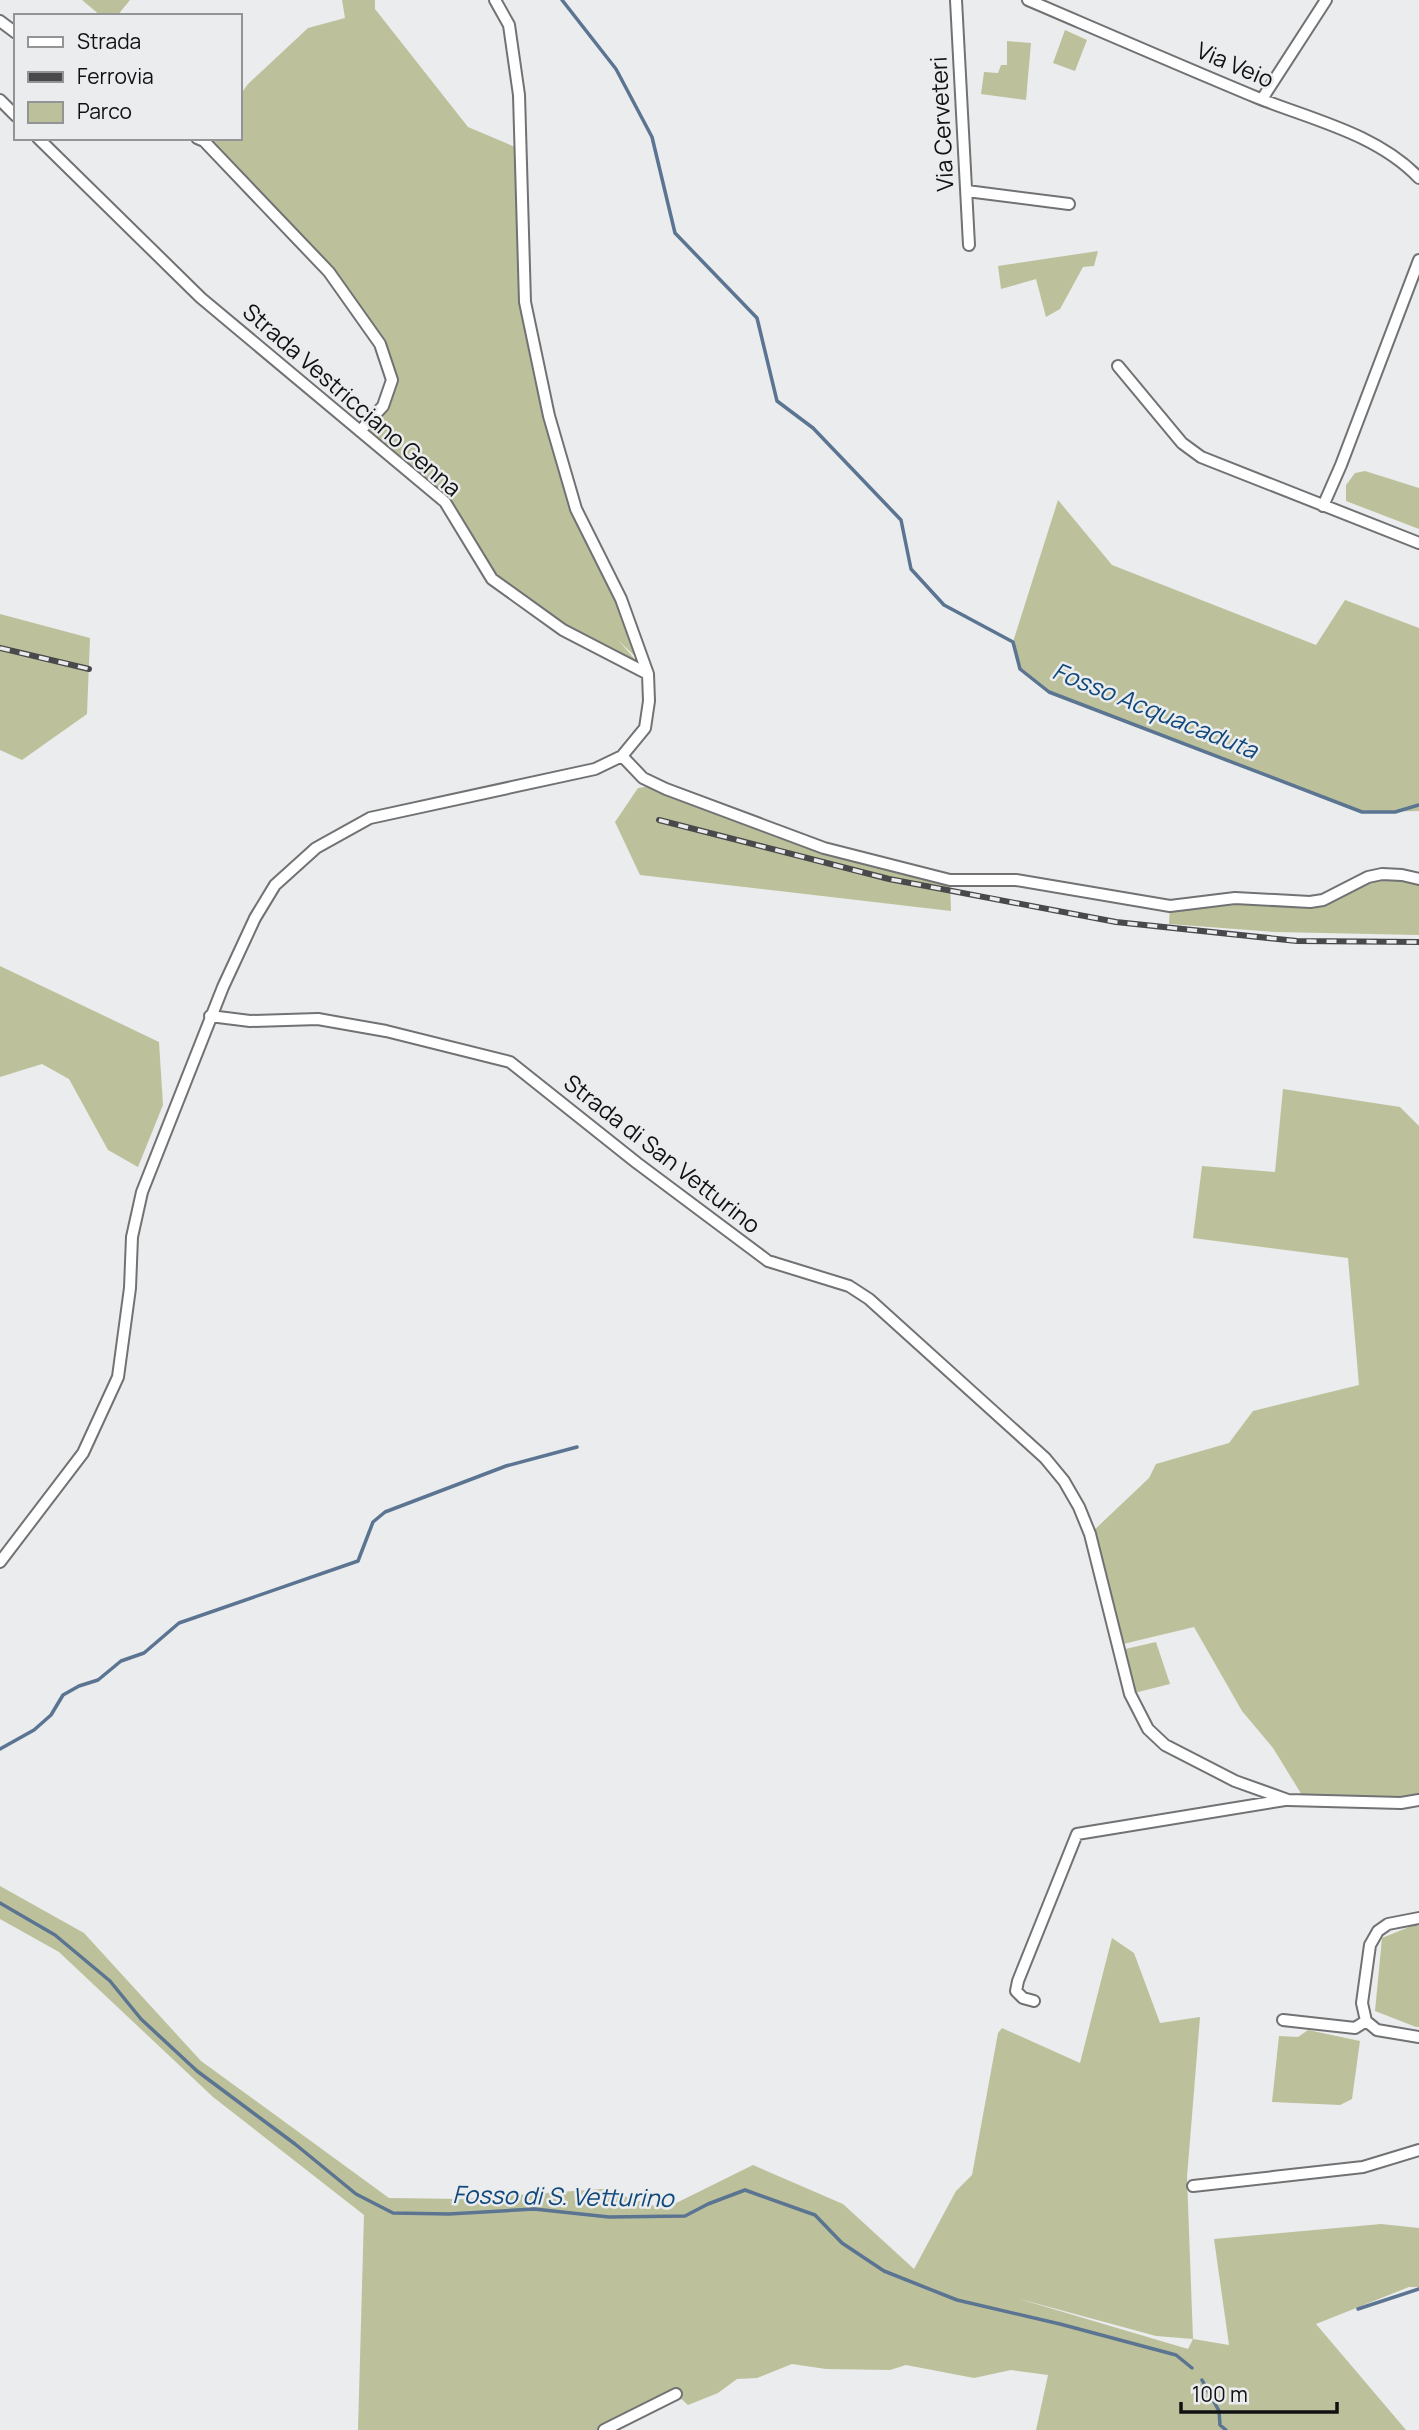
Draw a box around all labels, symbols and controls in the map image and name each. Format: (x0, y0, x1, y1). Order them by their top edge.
legend (14, 14, 242, 140)
text: Strada (77, 27, 141, 55)
street label: Via Veio (1192, 34, 1279, 95)
street label: Via Cerveteri (921, 56, 961, 192)
text: Ferrovia (77, 62, 154, 90)
text: Parco (77, 97, 132, 125)
street label: Strada Vestricciano Genna (236, 295, 469, 503)
water label: Fosso Acquacaduta (1048, 653, 1264, 766)
street label: Strada di San Vetturino (558, 1066, 768, 1240)
water label: Fosso di S. Vetturino (452, 2177, 676, 2214)
scale bar (1181, 2370, 1337, 2414)
text: 100 m (1192, 2380, 1248, 2408)

